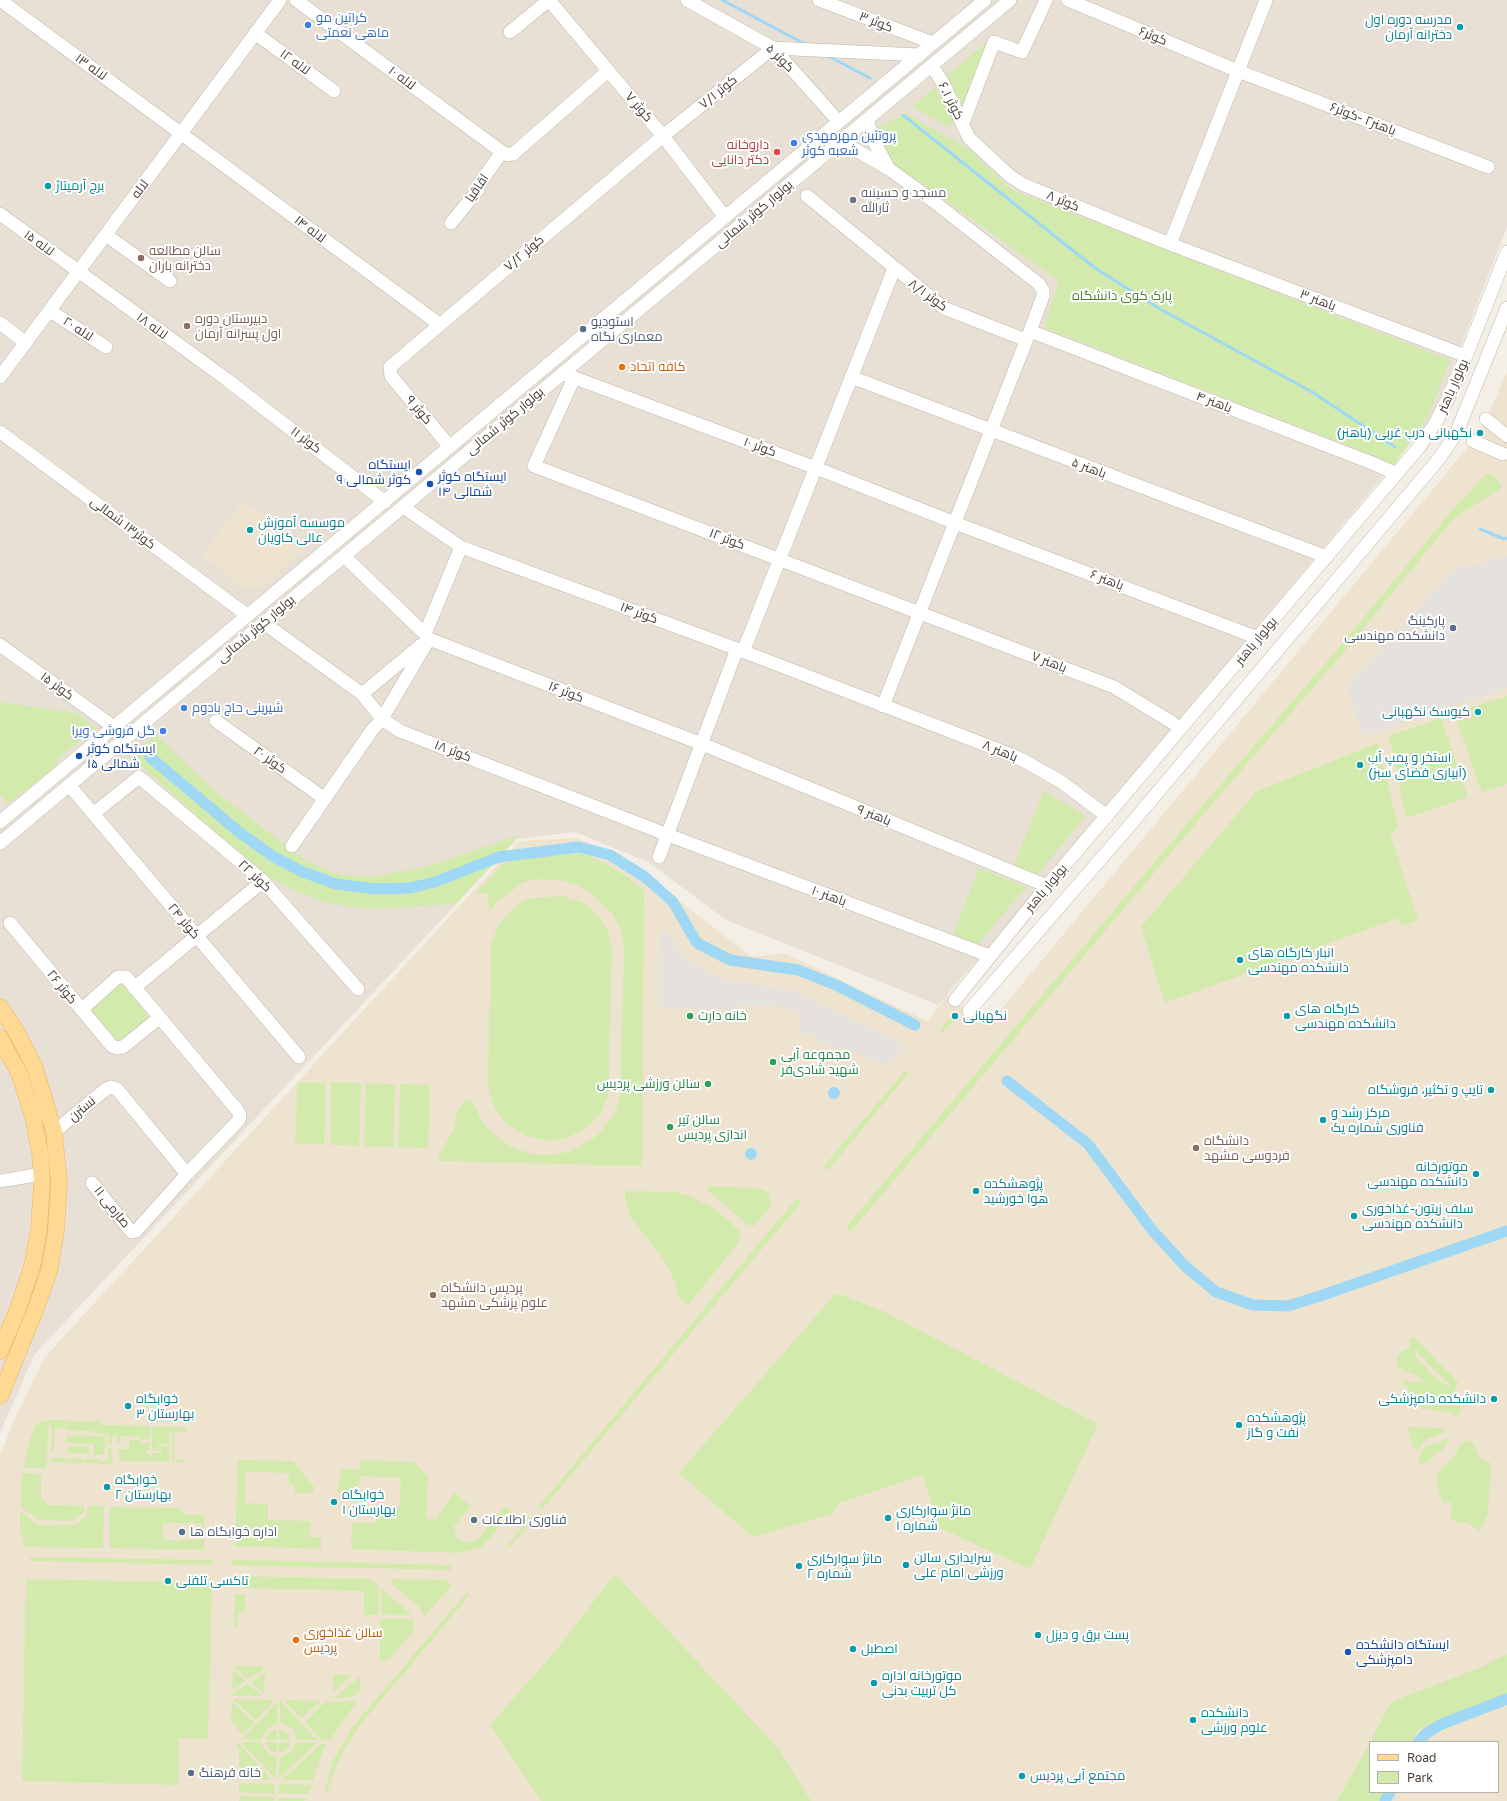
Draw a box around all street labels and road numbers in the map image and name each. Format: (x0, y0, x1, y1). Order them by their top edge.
street label: کوثر ۳ (857, 8, 895, 36)
street label: کوثر۶ (1137, 23, 1169, 49)
street label: کوثر ۵ (763, 41, 797, 75)
street label: لاله ۱۲ (277, 46, 313, 78)
street label: لاله ۱۳ (72, 50, 110, 84)
street label: لاله ۱۰ (385, 63, 419, 93)
street label: کوثر ۷/۱ (696, 72, 740, 112)
street label: کوثر ۶.۱ (935, 79, 967, 123)
street label: کوثر ۷ (622, 89, 656, 125)
street label: باهنر۲ -کوثر۶ (1328, 99, 1398, 139)
street label: اقاقیا (462, 171, 492, 205)
street label: لاله (128, 177, 152, 201)
street label: بولوار کوثر شمالی (712, 177, 796, 251)
street label: کوثر ۸ (1044, 187, 1082, 215)
street label: لاله ۱۴ (291, 212, 329, 246)
street label: لاله ۱۵ (21, 227, 57, 259)
street label: کوثر ۷/۲ (501, 232, 547, 274)
street label: کوثر ۸/۱ (905, 276, 951, 314)
street label: باهنر ۳ (1298, 286, 1338, 314)
street label: لاله ۱۸ (133, 309, 171, 343)
street label: لاله ۲۰ (60, 314, 96, 344)
street label: بولوار باهنر (1434, 357, 1472, 415)
street label: بولوار کوثر شمالی (463, 384, 547, 458)
street label: باهنر ۴ (1194, 388, 1234, 416)
street label: کوثر ۹ (402, 392, 436, 428)
street label: کوثر ۱۱ (288, 423, 324, 457)
street label: کوثر ۱۰ (742, 434, 778, 460)
street label: باهنر ۵ (1070, 454, 1108, 482)
street label: کوثر۱۳ شمالی (87, 493, 159, 553)
street label: کوثر ۱۲ (707, 525, 747, 553)
street label: باهنر ۶ (1088, 566, 1126, 594)
street label: بولوار کوثر شمالی (214, 592, 298, 666)
street label: کوثر ۱۴ (618, 599, 660, 627)
street label: بولوار باهنر (1232, 614, 1280, 668)
street label: باهنر ۷ (1029, 648, 1069, 676)
street label: کوثر ۱۵ (37, 669, 77, 703)
street label: کوثر ۱۶ (546, 678, 586, 706)
street label: کوثر ۱۸ (432, 737, 474, 765)
street label: باهنر ۸ (980, 737, 1020, 765)
street label: کوثر ۲۰ (251, 743, 289, 777)
street label: باهنر ۹ (855, 801, 893, 829)
street label: کوثر ۲۲ (235, 857, 275, 895)
street label: بولوار باهنر (1022, 861, 1070, 915)
street label: باهنر ۱۰ (809, 883, 849, 909)
street label: کوثر ۲۴ (165, 900, 203, 942)
street label: کوثر ۲۶ (44, 967, 80, 1007)
street label: نسترن (65, 1093, 99, 1125)
street label: صارمی ۱۱ (91, 1183, 133, 1231)

